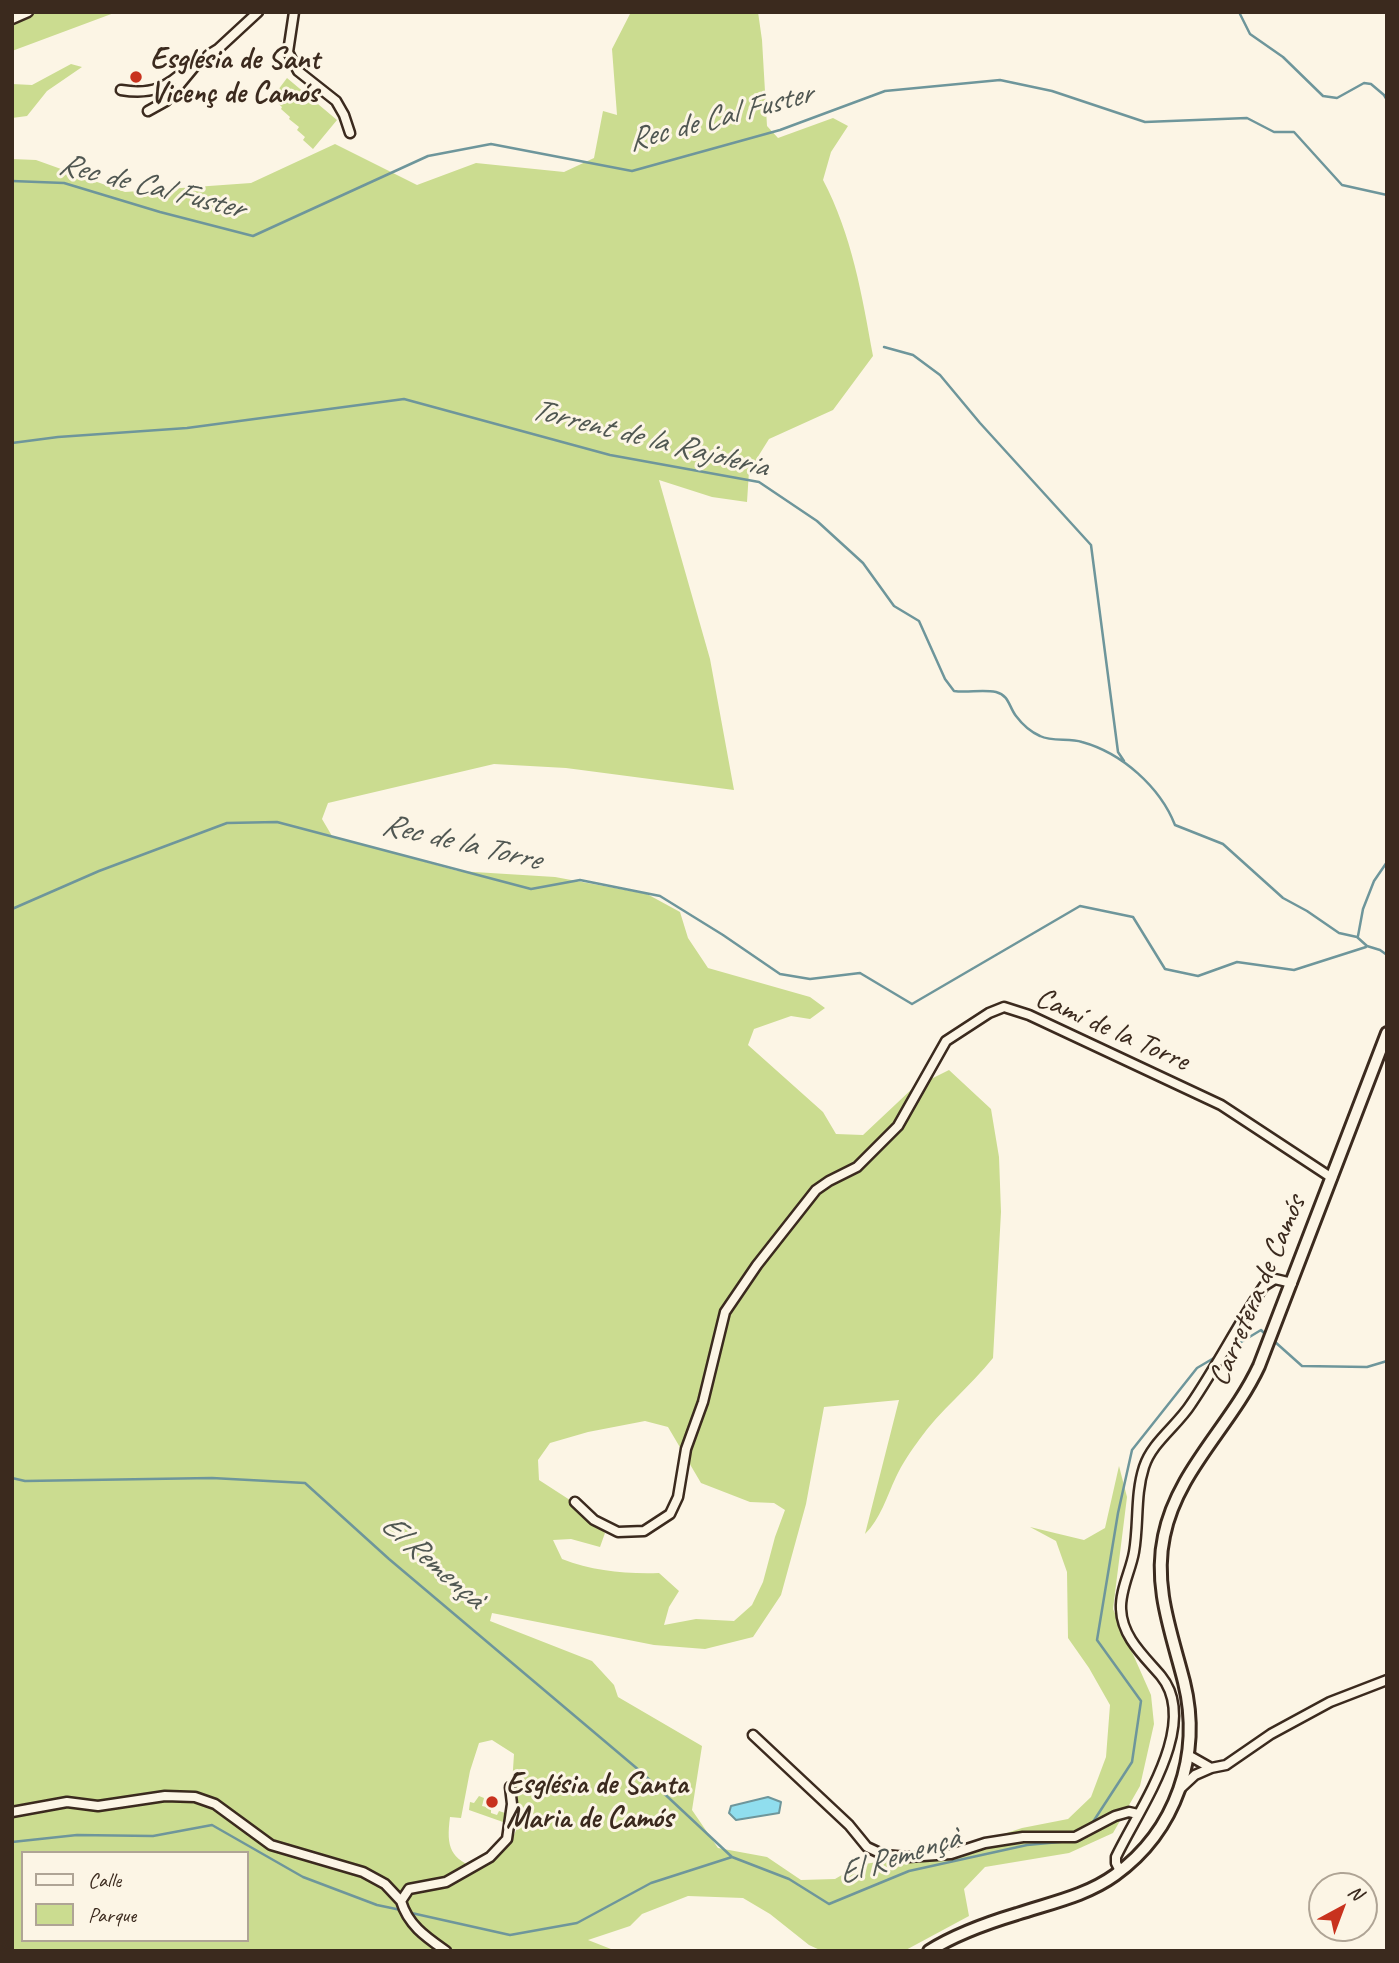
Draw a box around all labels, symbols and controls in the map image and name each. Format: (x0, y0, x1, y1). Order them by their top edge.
place label: Església de Sant Vicenç de Camós (150, 42, 319, 112)
marker: Església de Sant Vicenç de Camós (128, 69, 144, 85)
water label: Rec de Cal Fuster (624, 75, 816, 161)
water label: Rec de Cal Fuster (55, 146, 247, 228)
water label: Torrent de la Rajoleria (527, 391, 771, 487)
water label: Rec de la Torre (378, 806, 544, 880)
street label: Camí de la Torre (1030, 980, 1194, 1080)
street label: Carretera de Camós (1202, 1191, 1314, 1391)
water label: El Remençà (372, 1506, 492, 1618)
place label: Església de Santa Maria de Camós (506, 1767, 688, 1838)
marker: Església de Santa Maria de Camós (484, 1794, 500, 1810)
water label: El Remençà (833, 1819, 965, 1895)
legend (21, 1851, 248, 1942)
text: Calle (88, 1867, 121, 1893)
north arrow (1308, 1872, 1378, 1942)
text: N (1343, 1880, 1368, 1906)
text: Parque (88, 1902, 136, 1928)

